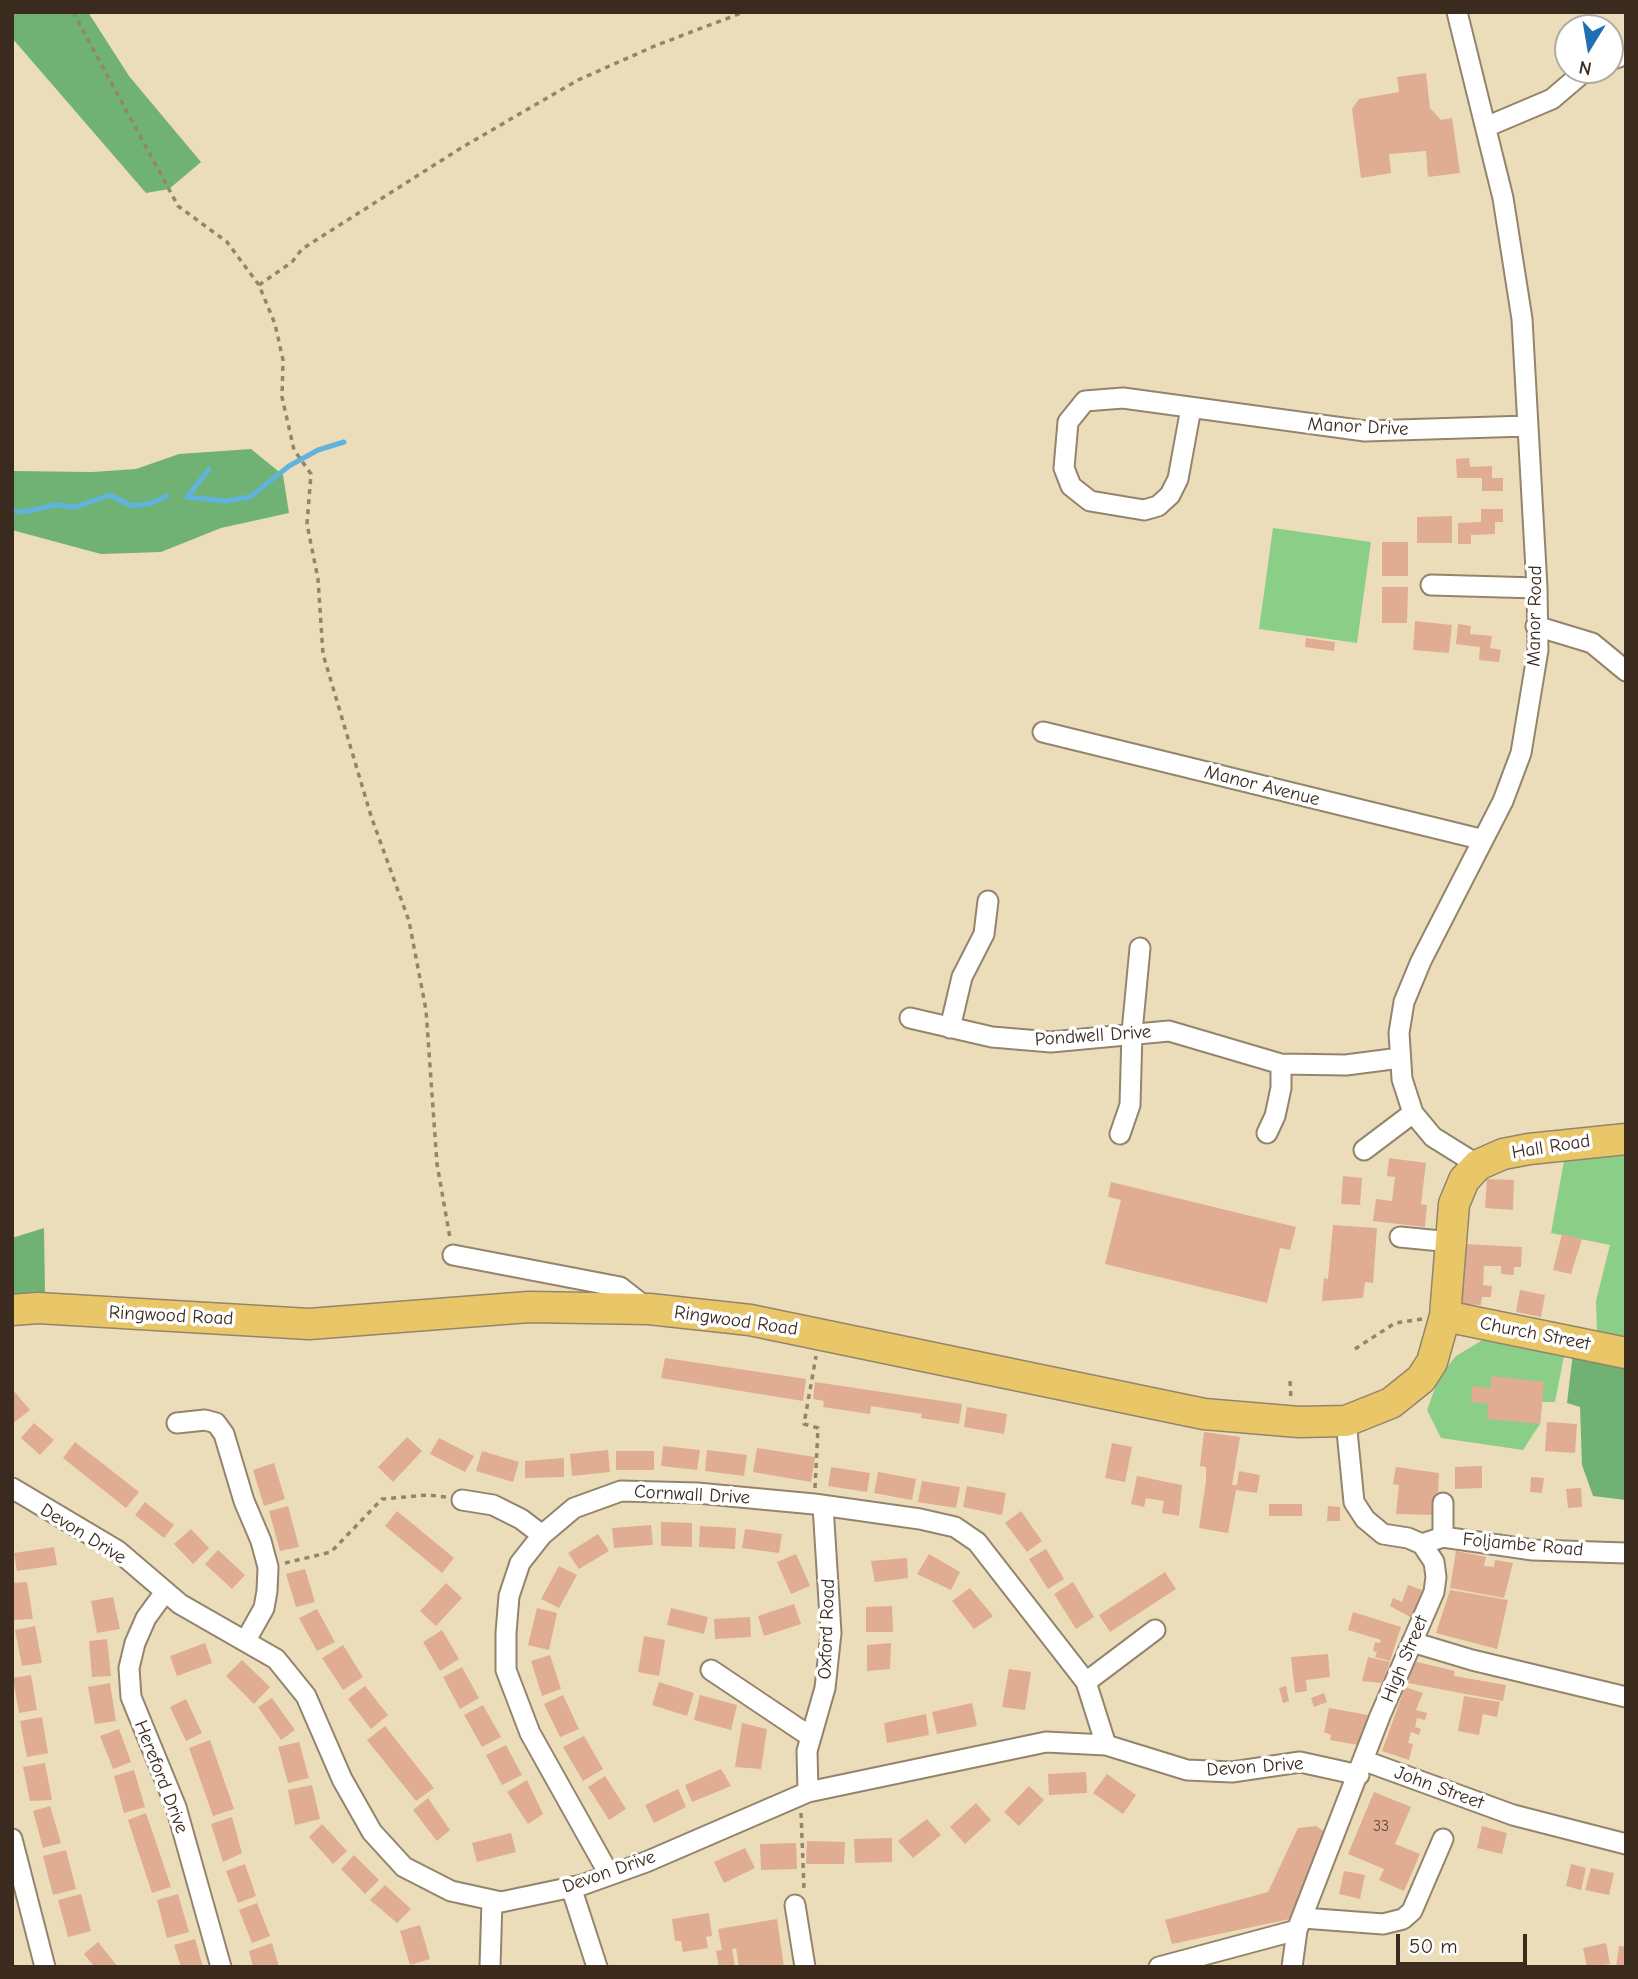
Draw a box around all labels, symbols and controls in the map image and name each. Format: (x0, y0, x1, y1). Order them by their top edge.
north arrow (1554, 14, 1624, 84)
text: N (1577, 56, 1594, 80)
street label: Manor Drive (1307, 413, 1409, 441)
street label: Manor Road (1523, 565, 1547, 667)
street label: Manor Avenue (1202, 761, 1322, 811)
street label: Pondwell Drive (1034, 1021, 1152, 1051)
street label: Hall Road (1510, 1130, 1592, 1164)
street label: Ringwood Road (108, 1301, 234, 1331)
street label: Ringwood Road (673, 1301, 799, 1341)
street label: Church Street (1478, 1312, 1592, 1356)
street label: Cornwall Drive (633, 1481, 751, 1509)
street label: Devon Drive (36, 1499, 130, 1569)
street label: Foljambe Road (1462, 1528, 1584, 1562)
street label: Oxford Road (814, 1578, 840, 1680)
street label: High Street (1376, 1612, 1434, 1706)
street label: Hereford Drive (129, 1717, 193, 1837)
street label: Devon Drive (1206, 1752, 1304, 1782)
street label: John Street (1391, 1761, 1487, 1815)
house number: 33 (1373, 1816, 1389, 1836)
street label: Devon Drive (560, 1845, 658, 1899)
scale bar (1400, 1920, 1531, 1964)
text: 50 m (1409, 1934, 1458, 1958)

